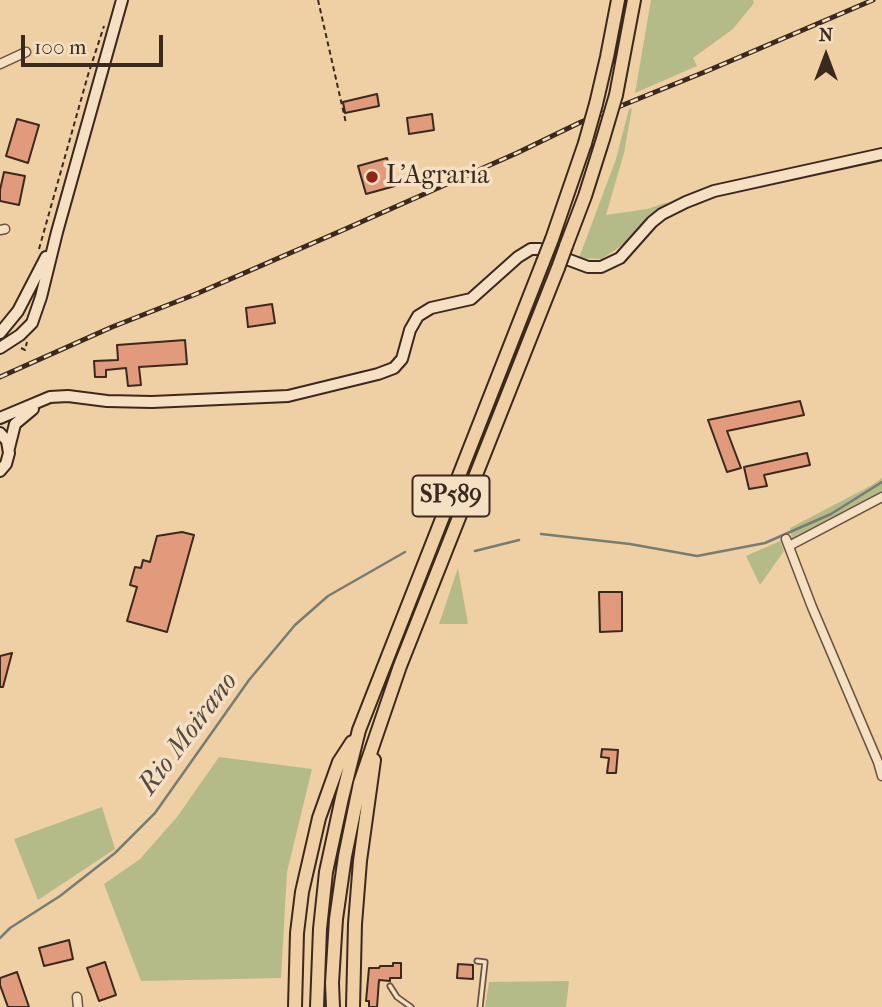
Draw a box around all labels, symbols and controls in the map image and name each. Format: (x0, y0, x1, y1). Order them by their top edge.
scale bar (24, 21, 166, 65)
north arrow (791, 21, 861, 91)
text: N (819, 24, 833, 46)
text: 100 m (34, 35, 87, 59)
place label: L'Agraria (386, 161, 489, 193)
marker: L'Agraria (364, 169, 380, 185)
road number: SP589 (412, 476, 490, 516)
water label: Rio Moirano (132, 666, 246, 802)

